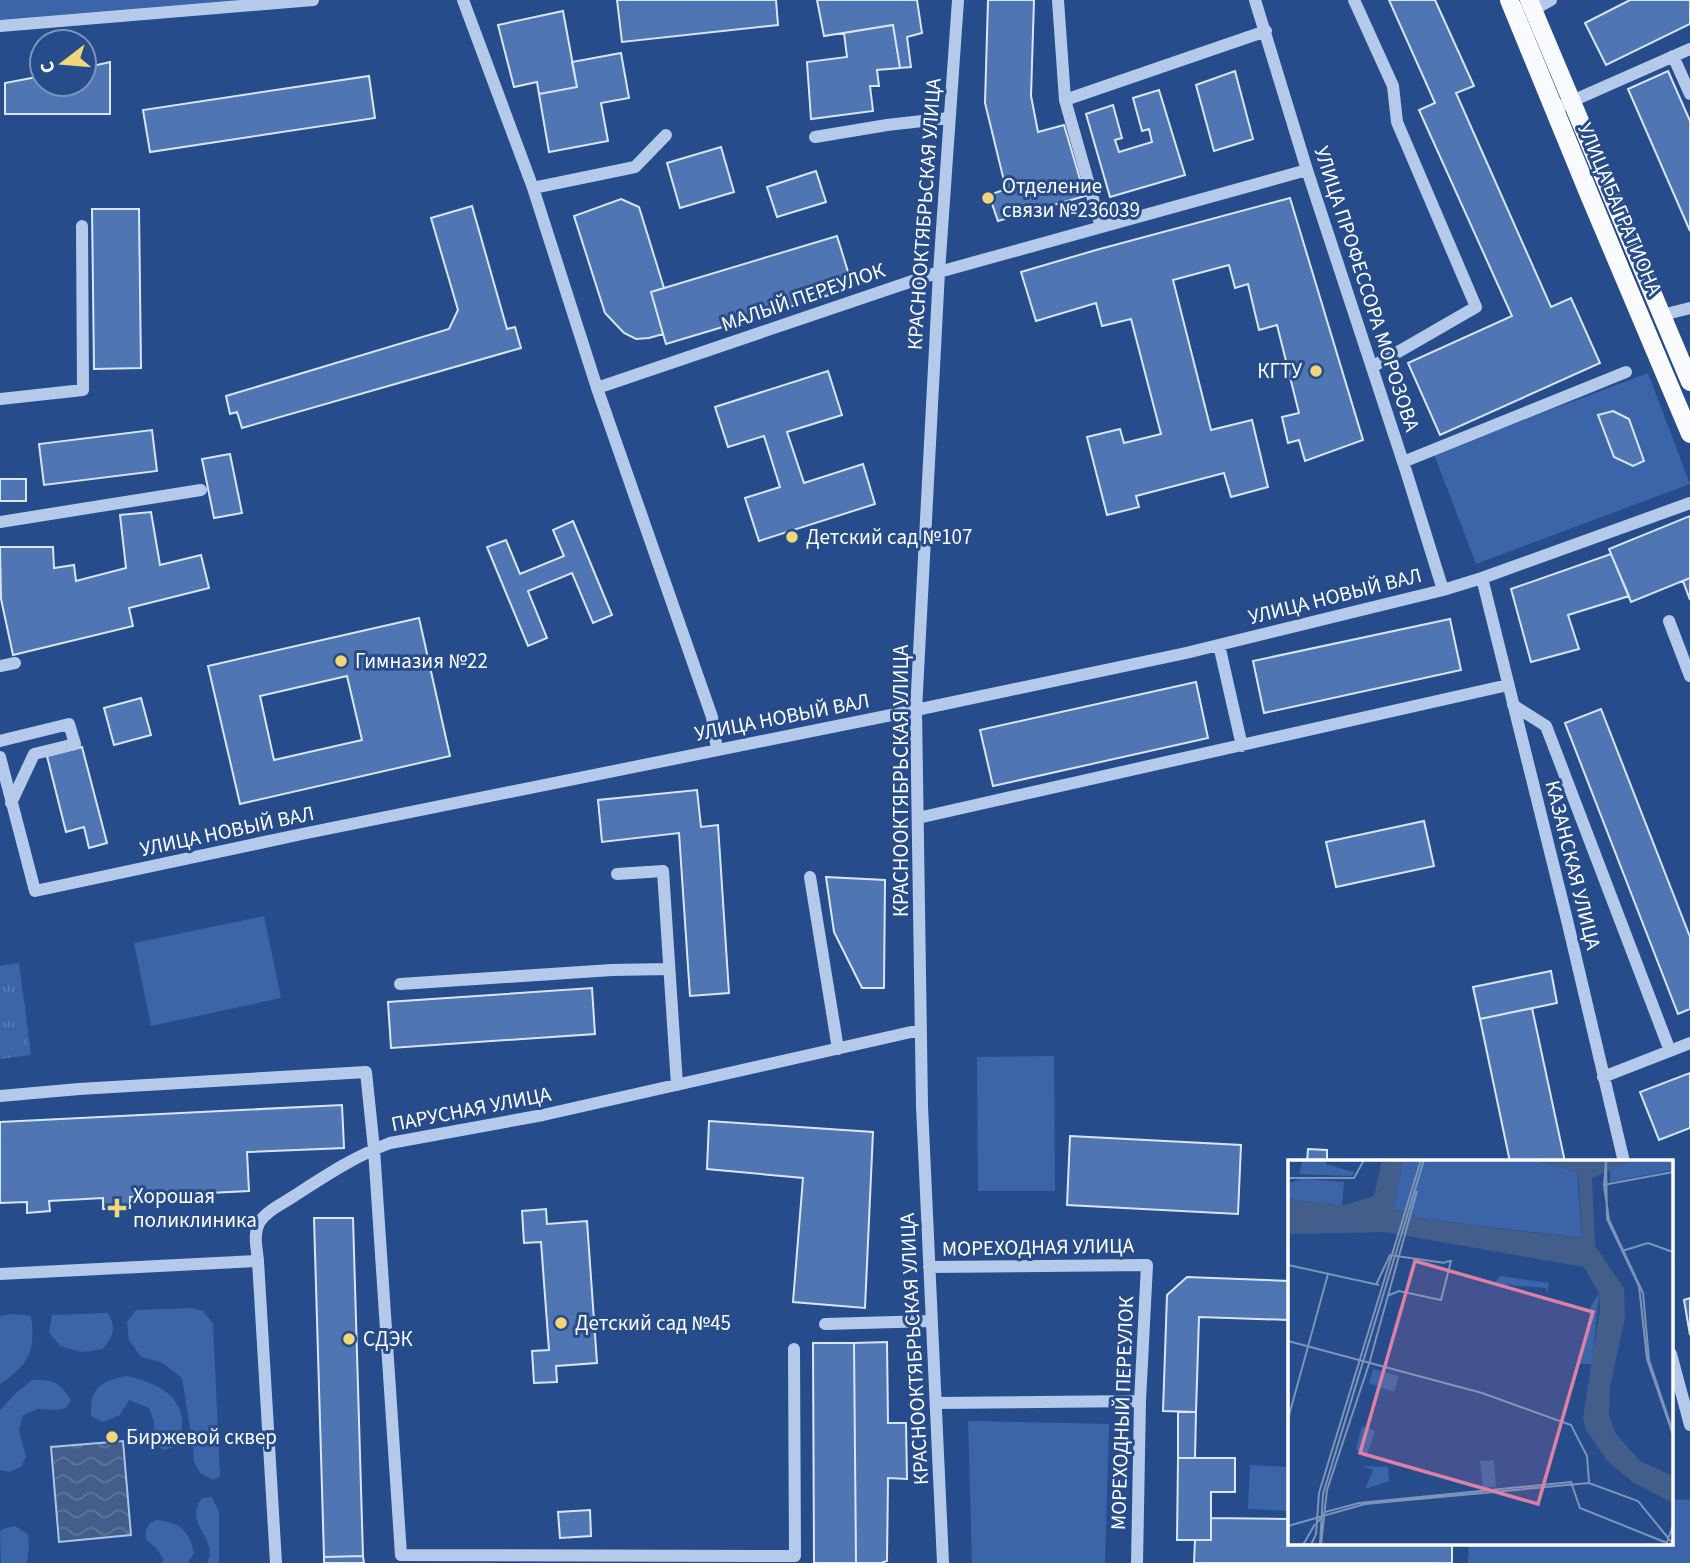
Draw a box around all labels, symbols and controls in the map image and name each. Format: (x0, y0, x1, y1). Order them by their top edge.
north arrow (28, 28, 98, 98)
text: С (34, 58, 63, 76)
street label: КРАСНООКТЯБРЬСКАЯ УЛИЦА (900, 76, 949, 351)
street label: УЛИЦА БАГРАТИОНА (1570, 118, 1670, 300)
street label: УЛИЦА ПРОФЕССОРА МОРОЗОВА (1307, 143, 1428, 436)
place label: Отделение связи №236039 (1002, 171, 1140, 225)
marker: Отделение связи №236039 (980, 190, 996, 206)
street label: МАЛЫЙ ПЕРЕУЛОК (717, 255, 890, 339)
place label: КГТУ (1257, 356, 1302, 386)
marker: КГТУ (1308, 363, 1324, 379)
place label: Детский сад №107 (806, 522, 972, 552)
marker: Детский сад №107 (784, 529, 800, 545)
street label: УЛИЦА НОВЫЙ ВАЛ (1245, 560, 1425, 632)
street label: КРАСНООКТЯБРЬСКАЯ УЛИЦА (886, 644, 916, 917)
place label: Гимназия №22 (355, 646, 488, 676)
marker: Гимназия №22 (333, 653, 349, 669)
street label: УЛИЦА НОВЫЙ ВАЛ (692, 685, 872, 749)
street label: КАЗАНСКАЯ УЛИЦА (1537, 777, 1609, 953)
street label: УЛИЦА НОВЫЙ ВАЛ (137, 798, 317, 864)
street label: ПАРУСНАЯ УЛИЦА (388, 1079, 554, 1139)
inset map (1288, 1160, 1672, 1546)
place label: Хорошая поликлиника (133, 1181, 257, 1235)
marker: Хорошая поликлиника (107, 1198, 127, 1218)
street label: КРАСНООКТЯБРЬСКАЯ УЛИЦА (892, 1212, 936, 1486)
street label: МОРЕХОДНАЯ УЛИЦА (942, 1230, 1135, 1264)
street label: МОРЕХОДНЫЙ ПЕРЕУЛОК (1103, 1295, 1141, 1530)
place label: Детский сад №45 (575, 1308, 731, 1338)
marker: Детский сад №45 (553, 1315, 569, 1331)
place label: СДЭК (363, 1324, 413, 1354)
marker: СДЭК (341, 1331, 357, 1347)
place label: Биржевой сквер (126, 1422, 277, 1452)
marker: Биржевой сквер (104, 1429, 120, 1445)

